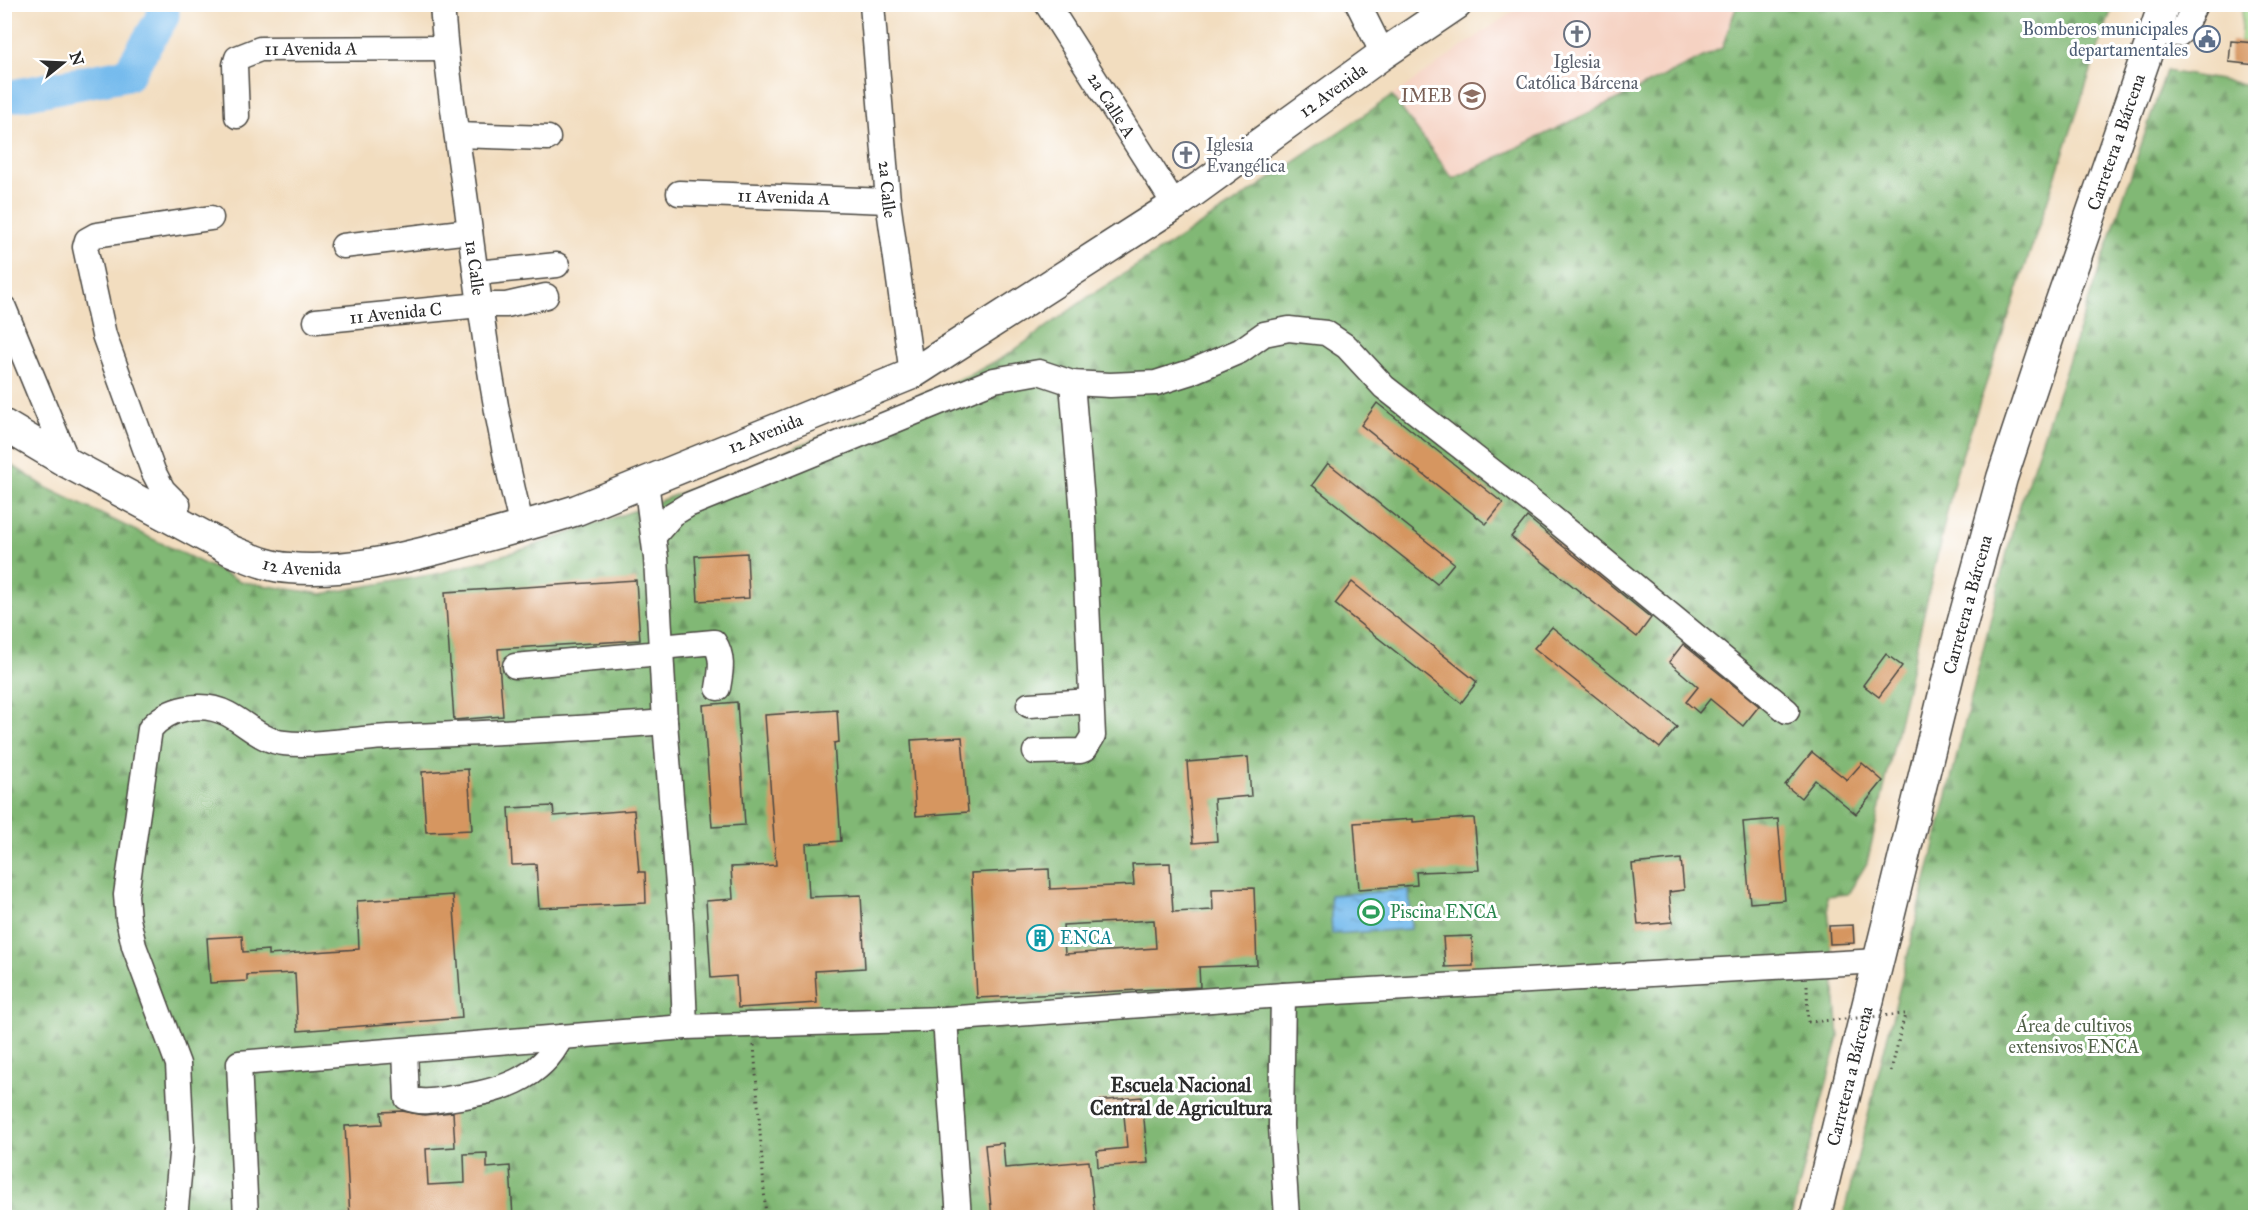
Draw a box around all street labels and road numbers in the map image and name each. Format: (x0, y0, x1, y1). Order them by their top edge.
street label: 11 Avenida A (265, 37, 357, 60)
street label: 12 Avenida (1295, 58, 1372, 122)
street label: 2a Calle A (1082, 68, 1140, 142)
street label: Carretera a Bárcena (2082, 71, 2150, 213)
street label: 2a Calle (874, 160, 901, 219)
street label: 11 Avenida A (737, 184, 831, 210)
street label: 1a Calle (460, 239, 490, 297)
street label: 11 Avenida C (348, 298, 443, 329)
street label: 12 Avenida (725, 408, 806, 458)
street label: Carretera a Bárcena (1938, 532, 1997, 676)
street label: 12 Avenida (260, 552, 342, 580)
street label: Carretera a Bárcena (1822, 1004, 1878, 1148)

